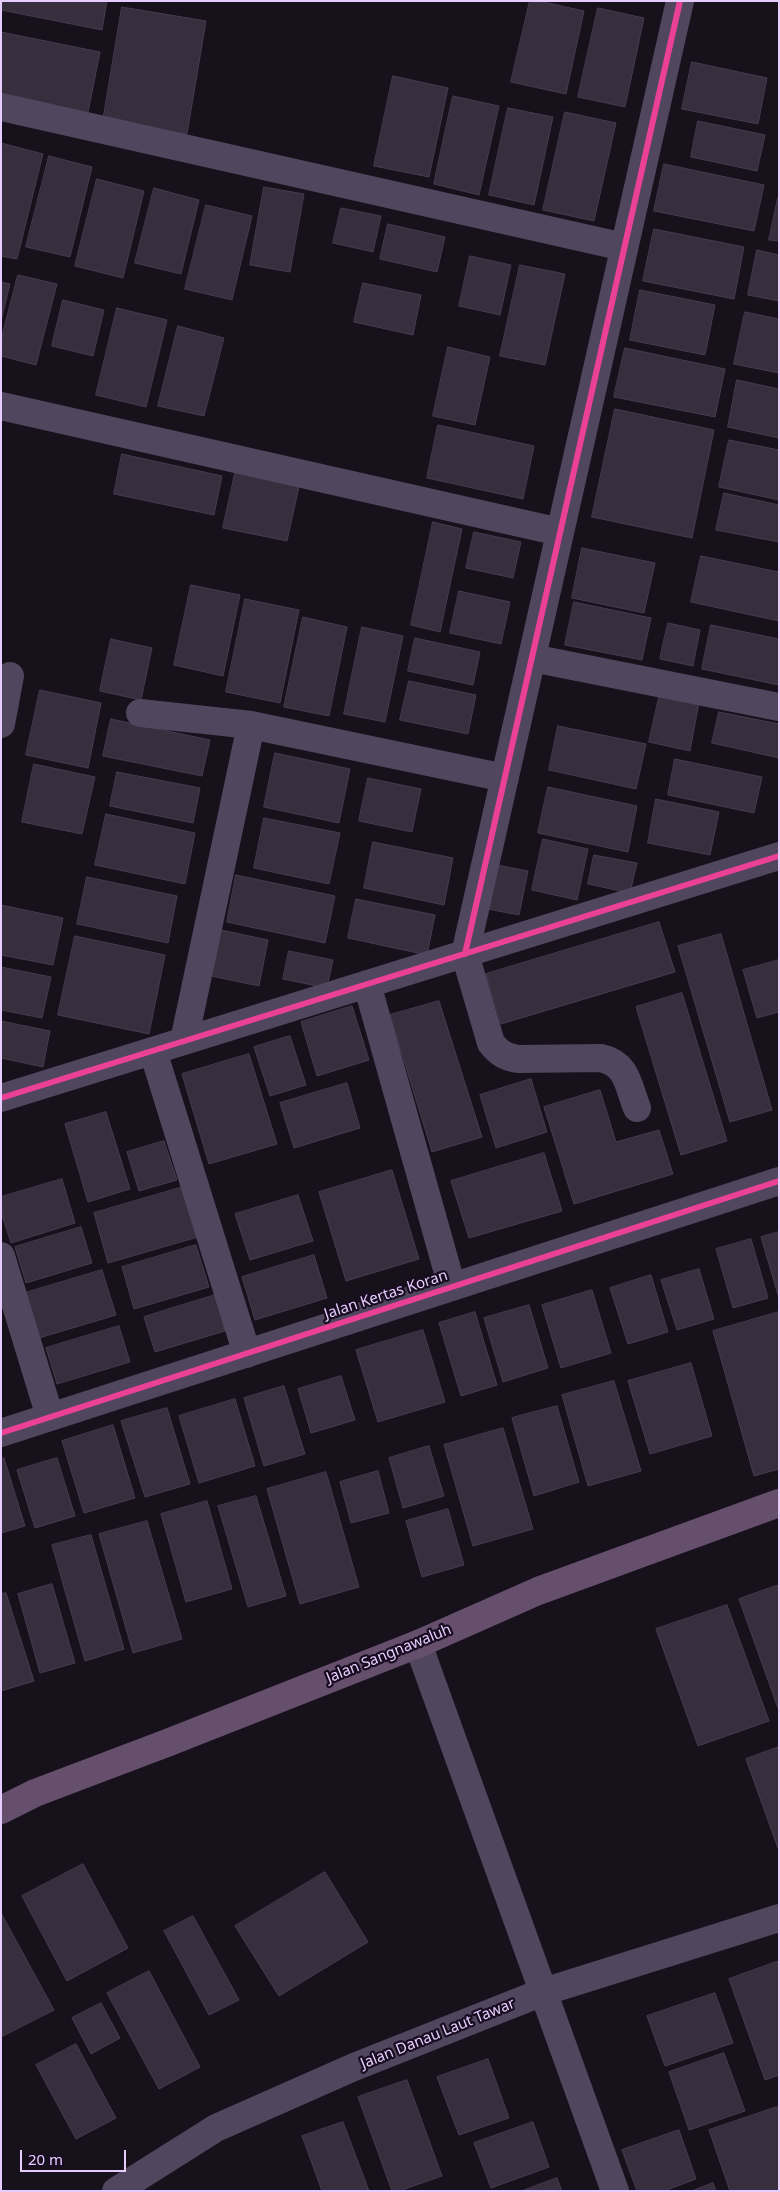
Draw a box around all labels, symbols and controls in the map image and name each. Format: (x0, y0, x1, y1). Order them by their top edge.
street label: Jalan Kertas Koran (322, 1267, 450, 1323)
street label: Jalan Sangnawaluh (324, 1621, 454, 1687)
street label: Jalan Danau Laut Tawar (358, 1995, 518, 2073)
scale bar (22, 2140, 129, 2172)
text: 20 m (28, 2149, 63, 2169)

